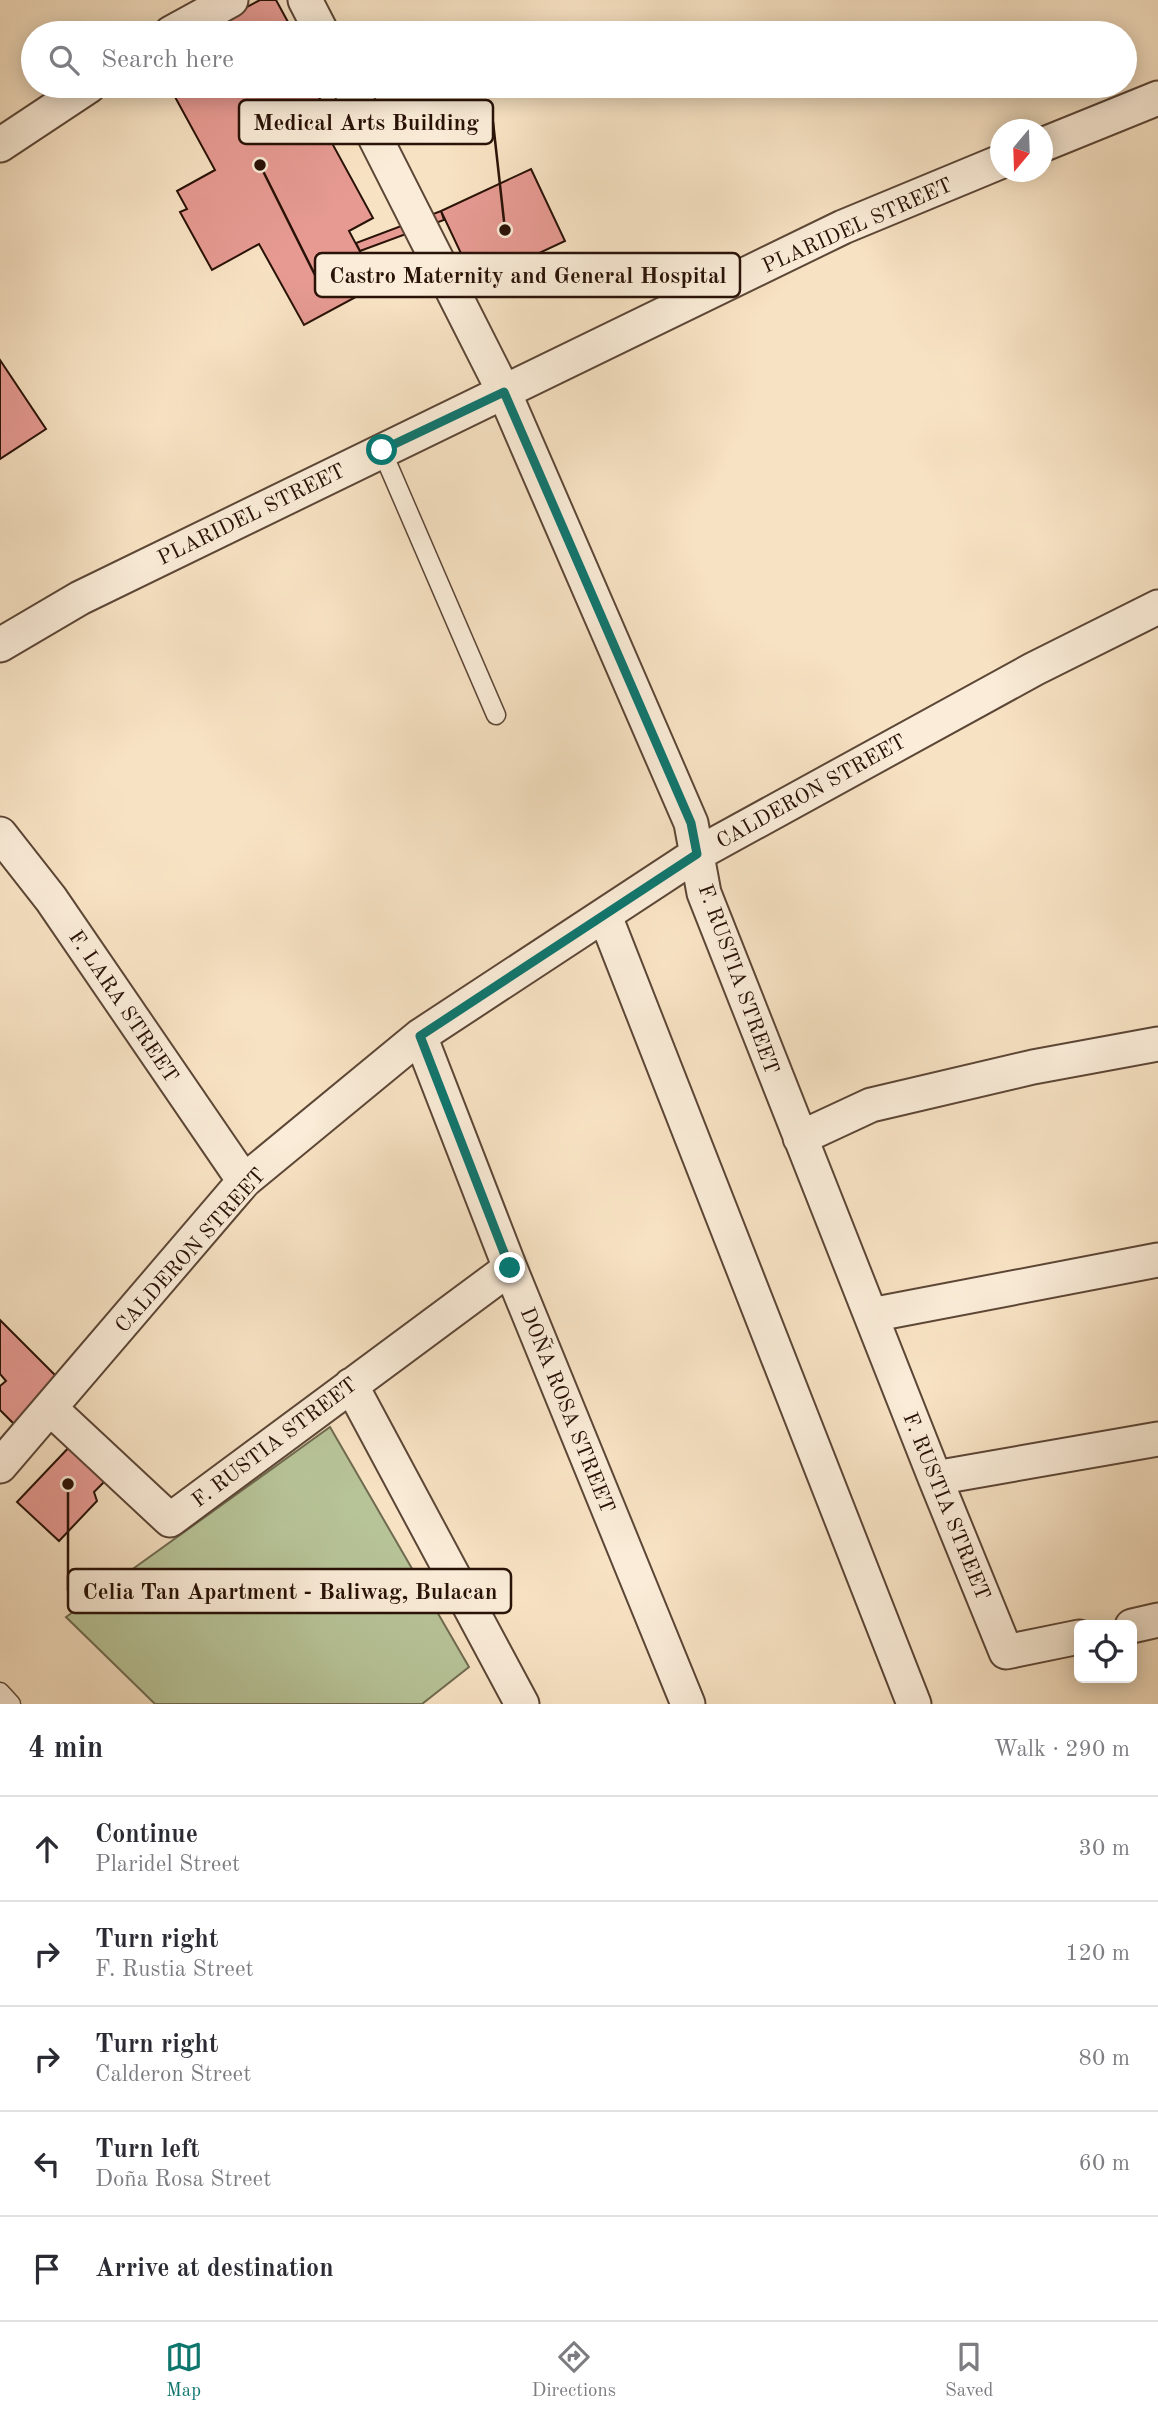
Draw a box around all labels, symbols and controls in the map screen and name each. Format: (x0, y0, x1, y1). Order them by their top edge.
search box (21, 21, 1137, 98)
icon: search (45, 41, 83, 79)
text: Search here (101, 47, 234, 73)
callout: Medical Arts Building (239, 100, 493, 144)
text: Medical Arts Building (253, 112, 479, 135)
north arrow (990, 119, 1053, 182)
street label: PLARIDEL STREET (759, 175, 956, 278)
callout: Castro Maternity and General Hospital (315, 253, 740, 297)
text: Castro Maternity and General Hospital (329, 265, 727, 288)
route start (366, 434, 397, 465)
street label: PLARIDEL STREET (155, 461, 349, 570)
street label: CALDERON STREET (714, 732, 910, 853)
street label: F. RUSTIA STREET (693, 882, 782, 1077)
street label: F. LARA STREET (64, 927, 181, 1087)
street label: CALDERON STREET (112, 1165, 270, 1337)
route end (494, 1252, 525, 1283)
street label: DOÑA ROSA STREET (516, 1303, 622, 1516)
street label: F. RUSTIA STREET (189, 1375, 361, 1512)
street label: F. RUSTIA STREET (898, 1410, 993, 1603)
callout: Celia Tan Apartment - Baliwag, Bulacan (68, 1569, 511, 1613)
text: Celia Tan Apartment - Baliwag, Bulacan (82, 1581, 498, 1604)
map controls (1074, 1620, 1137, 1683)
button: locate (1074, 1620, 1137, 1683)
text: 4 min (28, 1734, 103, 1764)
text: Walk · 290 m (994, 1738, 1130, 1761)
text: Continue (95, 1822, 198, 1848)
icon: ahead (28, 1830, 66, 1868)
text: 30 m (1079, 1837, 1130, 1860)
text: Plaridel Street (95, 1853, 240, 1876)
text: Turn right (95, 1927, 218, 1953)
icon: right (28, 1935, 66, 1973)
text: 120 m (1065, 1942, 1130, 1965)
text: F. Rustia Street (95, 1958, 254, 1981)
text: Turn right (95, 2032, 218, 2058)
icon: right (28, 2040, 66, 2078)
text: 80 m (1079, 2047, 1130, 2070)
text: Calderon Street (95, 2063, 251, 2086)
text: Turn left (95, 2137, 200, 2163)
icon: left (28, 2145, 66, 2183)
text: 60 m (1079, 2152, 1130, 2175)
text: Doña Rosa Street (95, 2168, 271, 2191)
icon: arrive (28, 2250, 66, 2288)
text: Arrive at destination (95, 2256, 334, 2282)
tab: Map (165, 2338, 203, 2403)
tab: Directions (532, 2338, 616, 2403)
tab: Saved (945, 2338, 993, 2403)

